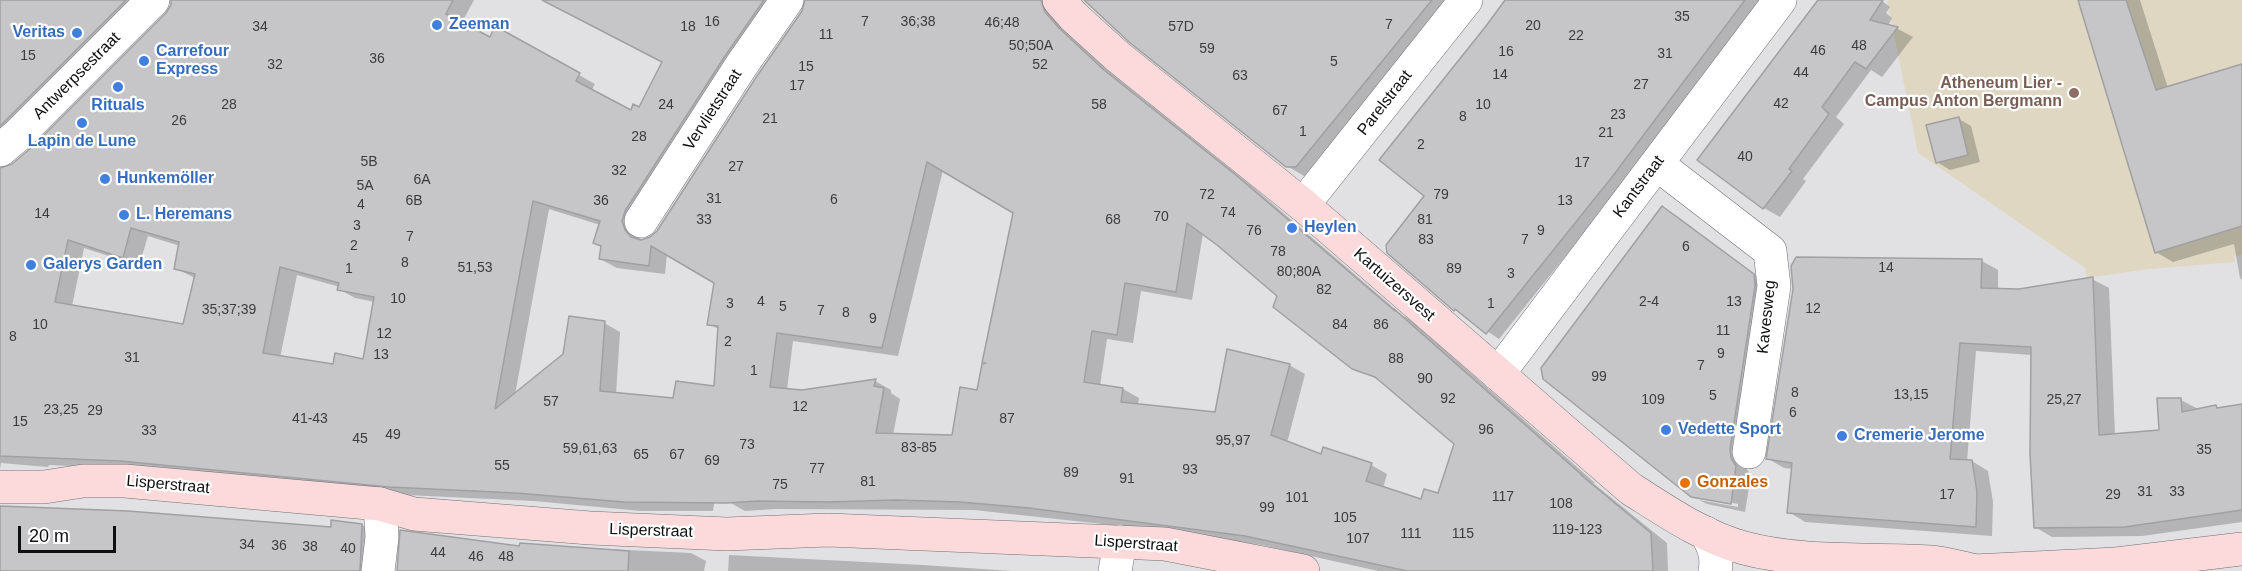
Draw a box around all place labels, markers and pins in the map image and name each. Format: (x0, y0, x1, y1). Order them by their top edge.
place label: Zeeman (449, 15, 509, 35)
marker: Zeeman (430, 18, 444, 32)
place label: Veritas (13, 23, 65, 43)
marker: Veritas (70, 26, 84, 40)
place label: Carrefour Express (156, 42, 229, 80)
marker: Carrefour Express (137, 54, 151, 68)
place label: Atheneum Lier - Campus Anton Bergmann (1865, 74, 2062, 112)
marker: Rituals (111, 80, 125, 94)
marker: Atheneum Lier - Campus Anton Bergmann (2067, 86, 2081, 100)
place label: Rituals (91, 96, 145, 116)
marker: Lapin de Lune (75, 116, 89, 130)
place label: Lapin de Lune (28, 132, 136, 152)
place label: Hunkemöller (117, 169, 214, 189)
marker: Hunkemöller (98, 172, 112, 186)
place label: L. Heremans (136, 205, 232, 225)
marker: L. Heremans (117, 208, 131, 222)
place label: Heylen (1304, 218, 1356, 238)
marker: Heylen (1285, 221, 1299, 235)
place label: Galerys Garden (43, 255, 162, 275)
marker: Galerys Garden (24, 258, 38, 272)
place label: Vedette Sport (1678, 420, 1781, 440)
marker: Vedette Sport (1659, 423, 1673, 437)
place label: Cremerie Jerome (1854, 426, 1985, 446)
marker: Cremerie Jerome (1835, 429, 1849, 443)
place label: Gonzales (1697, 473, 1768, 493)
marker: Gonzales (1678, 476, 1692, 490)

